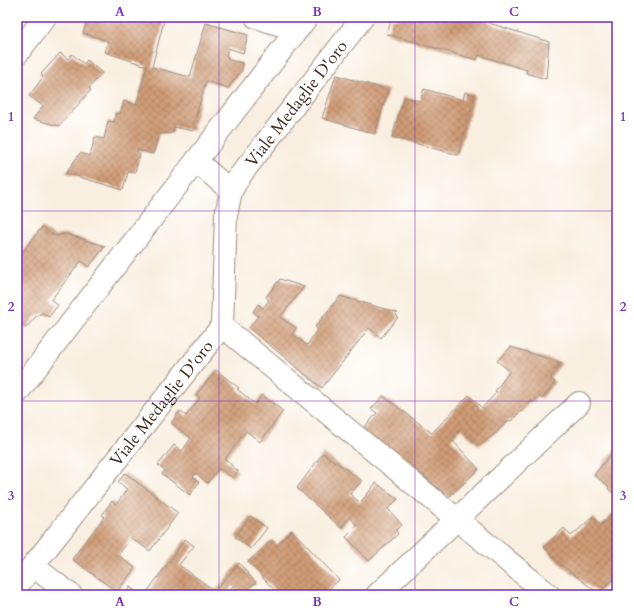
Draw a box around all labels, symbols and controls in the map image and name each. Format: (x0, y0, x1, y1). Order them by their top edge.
text: A (115, 3, 125, 21)
text: B (312, 3, 322, 21)
text: C (509, 3, 519, 21)
street label: Viale Medaglie D'oro (240, 35, 353, 172)
text: 1 (8, 108, 14, 126)
text: 1 (620, 108, 626, 126)
text: 2 (8, 298, 15, 316)
text: 2 (620, 298, 627, 316)
street label: Viale Medaglie D'oro (105, 335, 219, 471)
text: 3 (8, 487, 15, 505)
text: 3 (620, 487, 627, 505)
text: A (115, 593, 125, 611)
text: B (312, 593, 322, 611)
text: C (509, 593, 519, 611)

